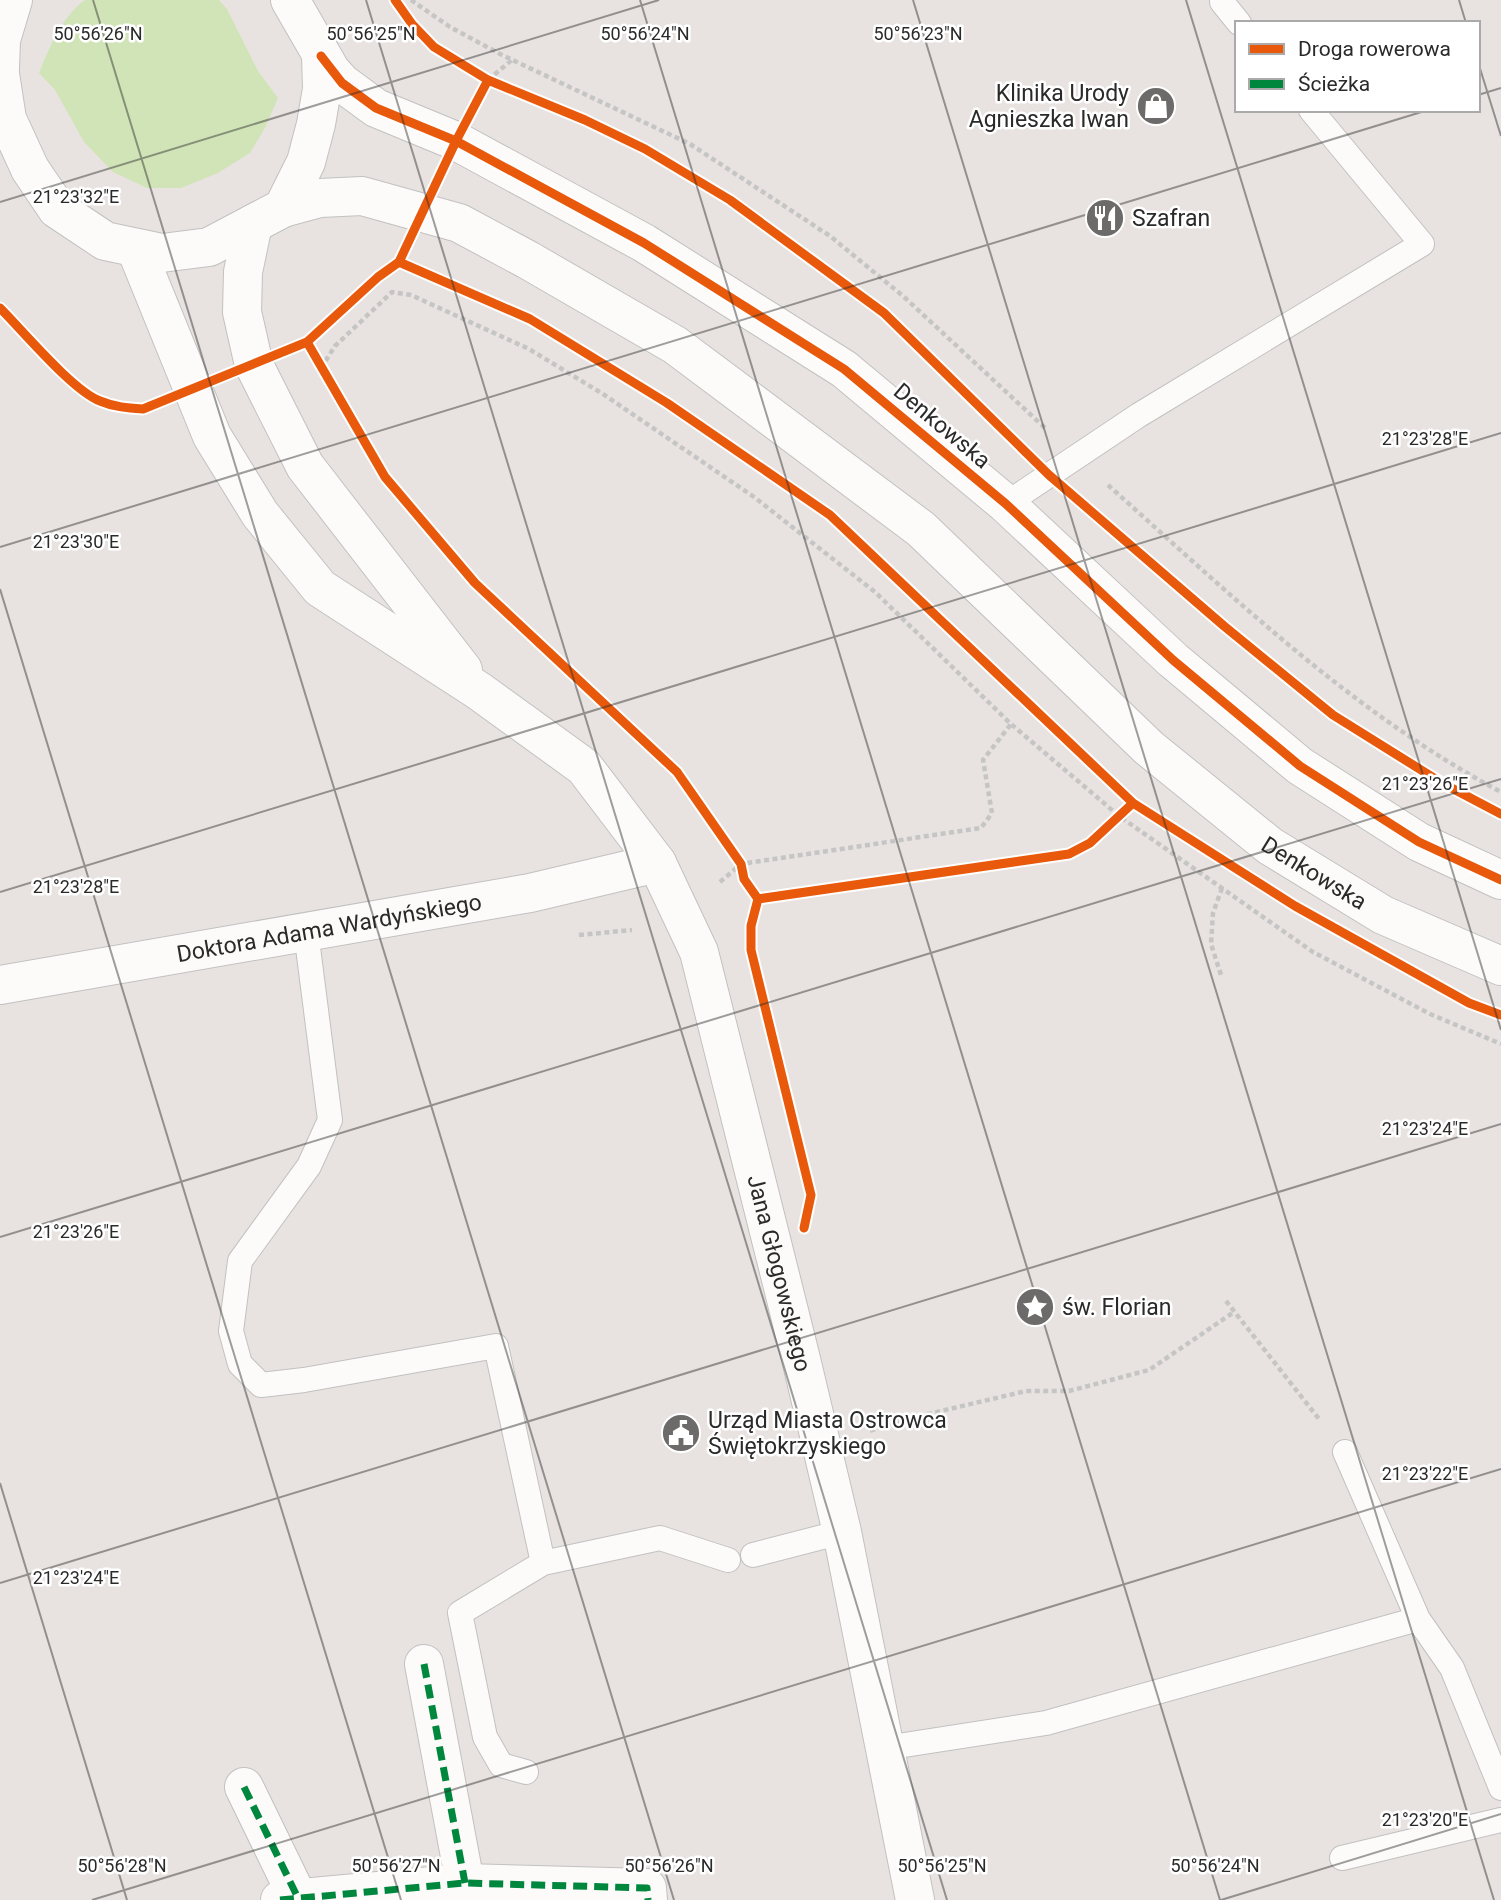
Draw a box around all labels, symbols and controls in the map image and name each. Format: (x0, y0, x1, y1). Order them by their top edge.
legend (1235, 21, 1480, 112)
text: 50°56'26"N (53, 23, 143, 44)
text: 50°56'25"N (326, 23, 416, 44)
text: 50°56'24"N (600, 23, 690, 44)
text: 50°56'23"N (873, 23, 963, 44)
text: Droga rowerowa (1298, 37, 1451, 61)
text: Ścieżka (1298, 72, 1370, 96)
place label: Klinika Urody Agnieszka Iwan (969, 80, 1129, 133)
shop icon: Klinika Urody Agnieszka Iwan (1135, 85, 1177, 127)
text: 21°23'32"E (33, 186, 119, 207)
restaurant icon: Szafran (1084, 197, 1126, 239)
place label: Szafran (1132, 205, 1210, 232)
street label: Denkowska (888, 378, 996, 474)
text: 21°23'28"E (1382, 428, 1468, 449)
text: 21°23'30"E (33, 531, 119, 552)
text: 21°23'26"E (1382, 773, 1468, 794)
street label: Denkowska (1257, 831, 1372, 915)
text: 21°23'28"E (33, 876, 119, 897)
street label: Doktora Adama Wardyńskiego (175, 888, 484, 968)
text: 21°23'24"E (1382, 1118, 1468, 1139)
street label: Jana Głogowskiego (742, 1172, 817, 1374)
text: 21°23'26"E (33, 1221, 119, 1242)
place icon: św. Florian (1014, 1286, 1056, 1328)
place label: św. Florian (1062, 1294, 1172, 1321)
place label: Urząd Miasta Ostrowca Świętokrzyskiego (708, 1407, 947, 1460)
public building icon: Urząd Miasta Ostrowca Świętokrzyskiego (660, 1412, 702, 1454)
text: 21°23'22"E (1382, 1463, 1468, 1484)
text: 21°23'24"E (33, 1567, 119, 1588)
text: 21°23'20"E (1382, 1809, 1468, 1830)
text: 50°56'28"N (77, 1855, 167, 1876)
text: 50°56'27"N (351, 1855, 441, 1876)
text: 50°56'26"N (624, 1855, 714, 1876)
text: 50°56'25"N (897, 1855, 987, 1876)
text: 50°56'24"N (1170, 1855, 1260, 1876)

